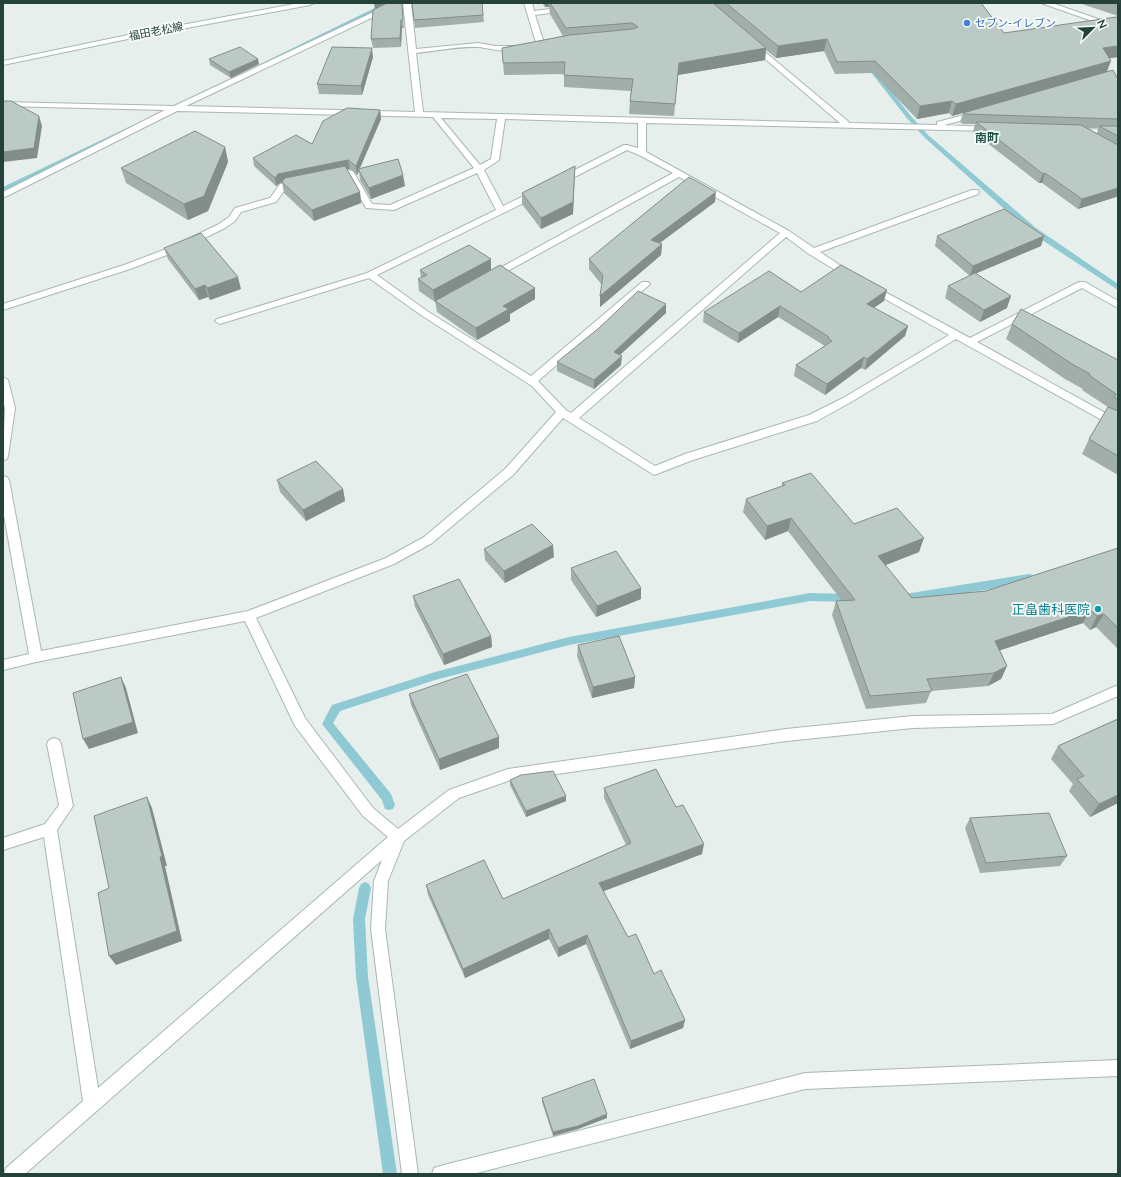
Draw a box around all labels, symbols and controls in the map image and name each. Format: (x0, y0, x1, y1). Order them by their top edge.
north arrow (1073, 8, 1113, 48)
place label: セブン-イレブン (975, 16, 1056, 29)
text: N (1095, 17, 1110, 30)
marker: セブン-イレブン (962, 18, 972, 28)
street label: 福田老松線 (128, 19, 184, 42)
district label: 南町 (975, 130, 999, 145)
place label: 正畠歯科医院 (1012, 601, 1090, 617)
marker: 正畠歯科医院 (1093, 604, 1103, 614)

